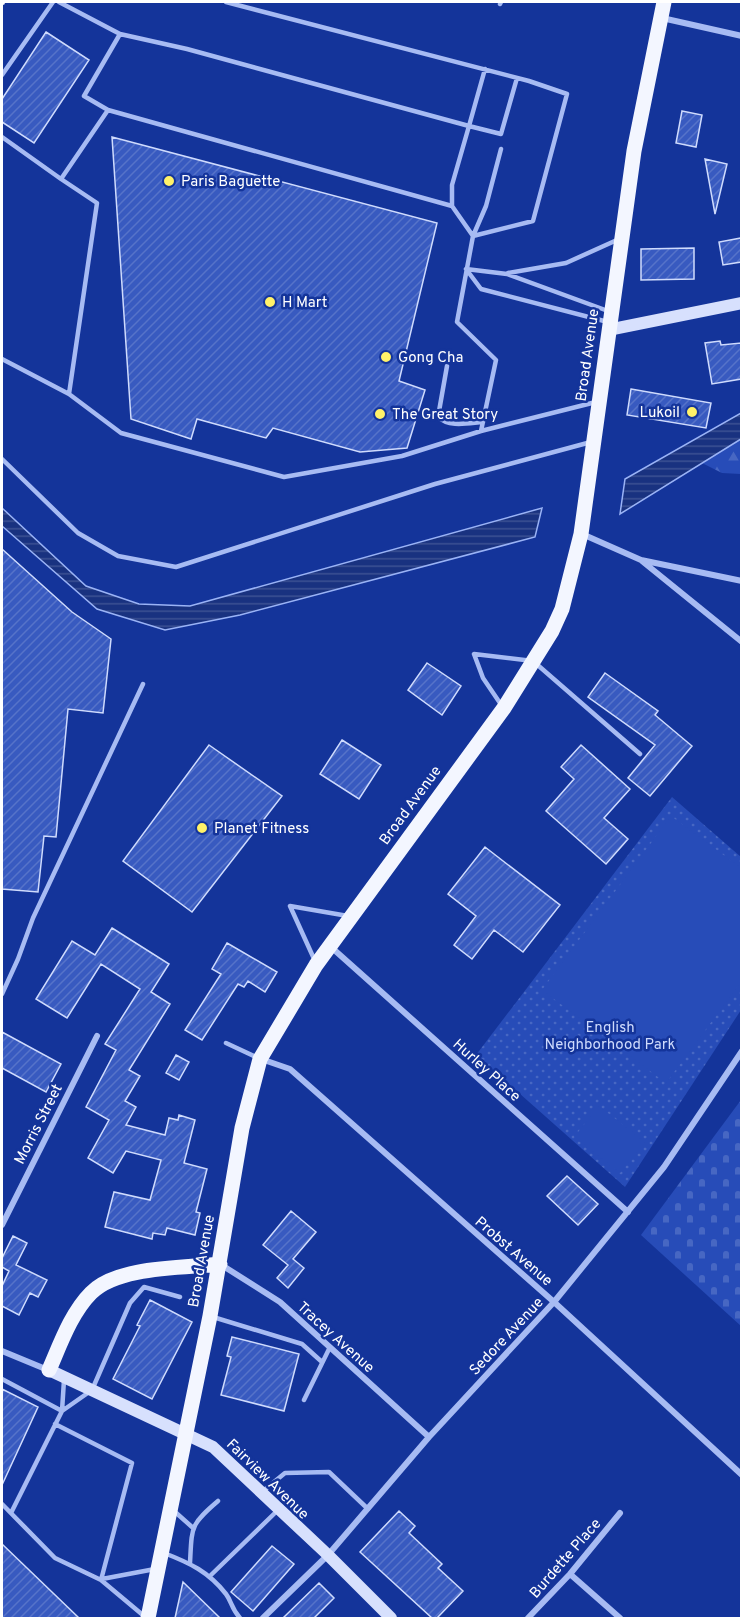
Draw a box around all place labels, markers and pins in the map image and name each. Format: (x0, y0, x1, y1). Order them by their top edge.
place label: Paris Baguette (181, 173, 280, 192)
marker: Paris Baguette (162, 174, 176, 188)
place label: H Mart (282, 294, 327, 313)
marker: H Mart (263, 295, 277, 309)
place label: Gong Cha (398, 349, 463, 368)
marker: Gong Cha (379, 350, 393, 364)
place label: Lukoil (640, 404, 680, 423)
marker: Lukoil (685, 405, 699, 419)
place label: The Great Story (392, 406, 498, 425)
marker: The Great Story (373, 407, 387, 421)
place label: Planet Fitness (214, 820, 309, 839)
marker: Planet Fitness (195, 821, 209, 835)

